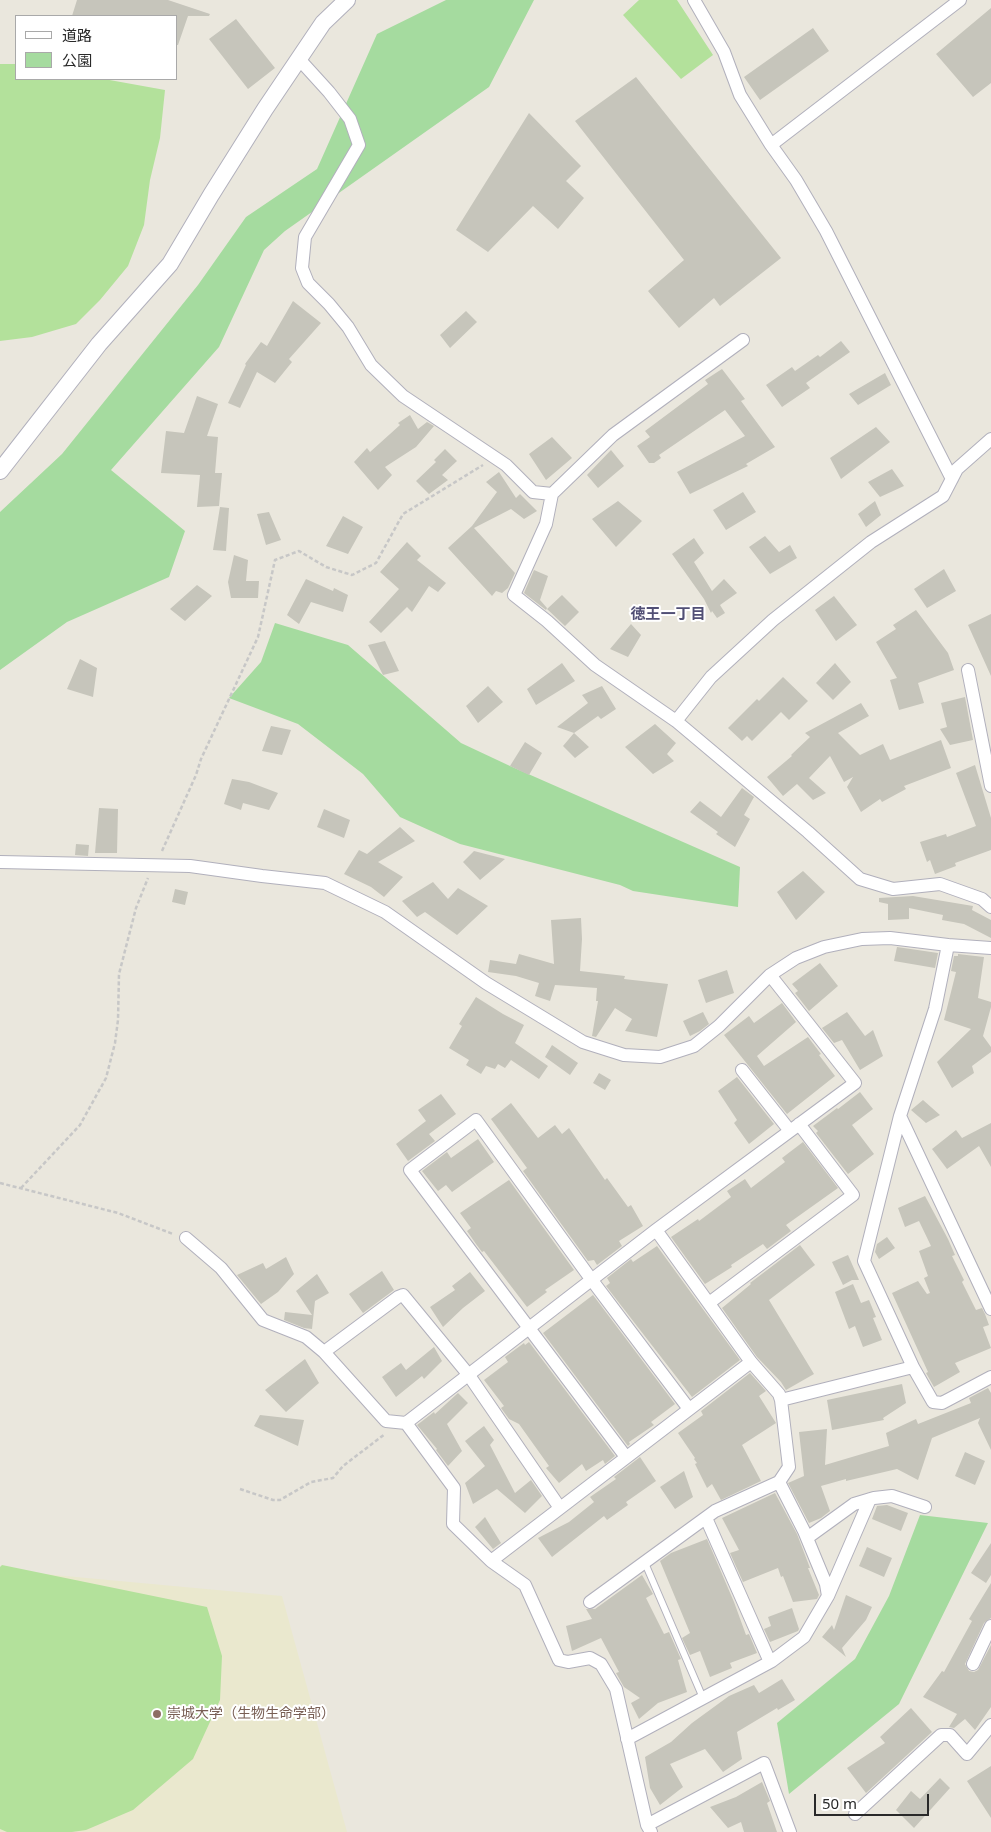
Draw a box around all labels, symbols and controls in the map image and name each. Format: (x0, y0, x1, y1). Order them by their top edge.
legend (15, 15, 178, 80)
text: 道路 (62, 25, 92, 45)
text: 公園 (62, 50, 92, 70)
district label: 徳王一丁目 (631, 606, 705, 624)
place label: 崇城大学（生物生命学部） (167, 1706, 335, 1722)
marker: 崇城大学（生物生命学部） (151, 1708, 163, 1720)
scale bar (816, 1784, 931, 1816)
text: 50 m (822, 1793, 857, 1813)

